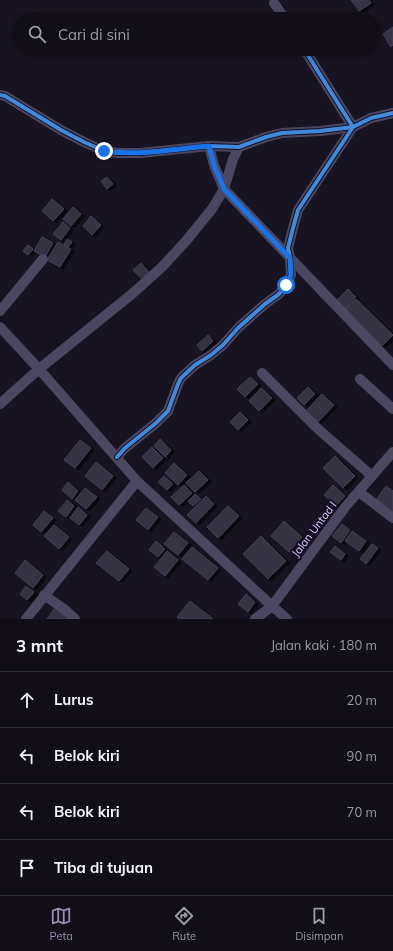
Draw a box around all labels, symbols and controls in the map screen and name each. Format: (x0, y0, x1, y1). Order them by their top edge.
search box (12, 12, 381, 56)
icon: search (26, 23, 48, 45)
text: Cari di sini (58, 25, 130, 44)
route end (95, 142, 113, 160)
route start (277, 276, 295, 294)
street label: Jalan Untad I (289, 498, 339, 560)
text: 3 mnt (16, 635, 63, 656)
text: Jalan kaki · 180 m (271, 637, 377, 653)
icon: ahead (16, 689, 38, 711)
text: Lurus (54, 690, 94, 709)
text: 20 m (347, 692, 377, 708)
icon: left (16, 745, 38, 767)
text: Belok kiri (54, 746, 120, 765)
text: 90 m (347, 748, 377, 764)
icon: left (16, 801, 38, 823)
text: Belok kiri (54, 802, 120, 821)
text: 70 m (347, 804, 377, 820)
icon: arrive (16, 857, 38, 879)
text: Tiba di tujuan (54, 858, 153, 877)
tab: Peta (50, 905, 73, 943)
tab: Rute (172, 905, 196, 943)
tab: Disimpan (295, 905, 343, 943)

